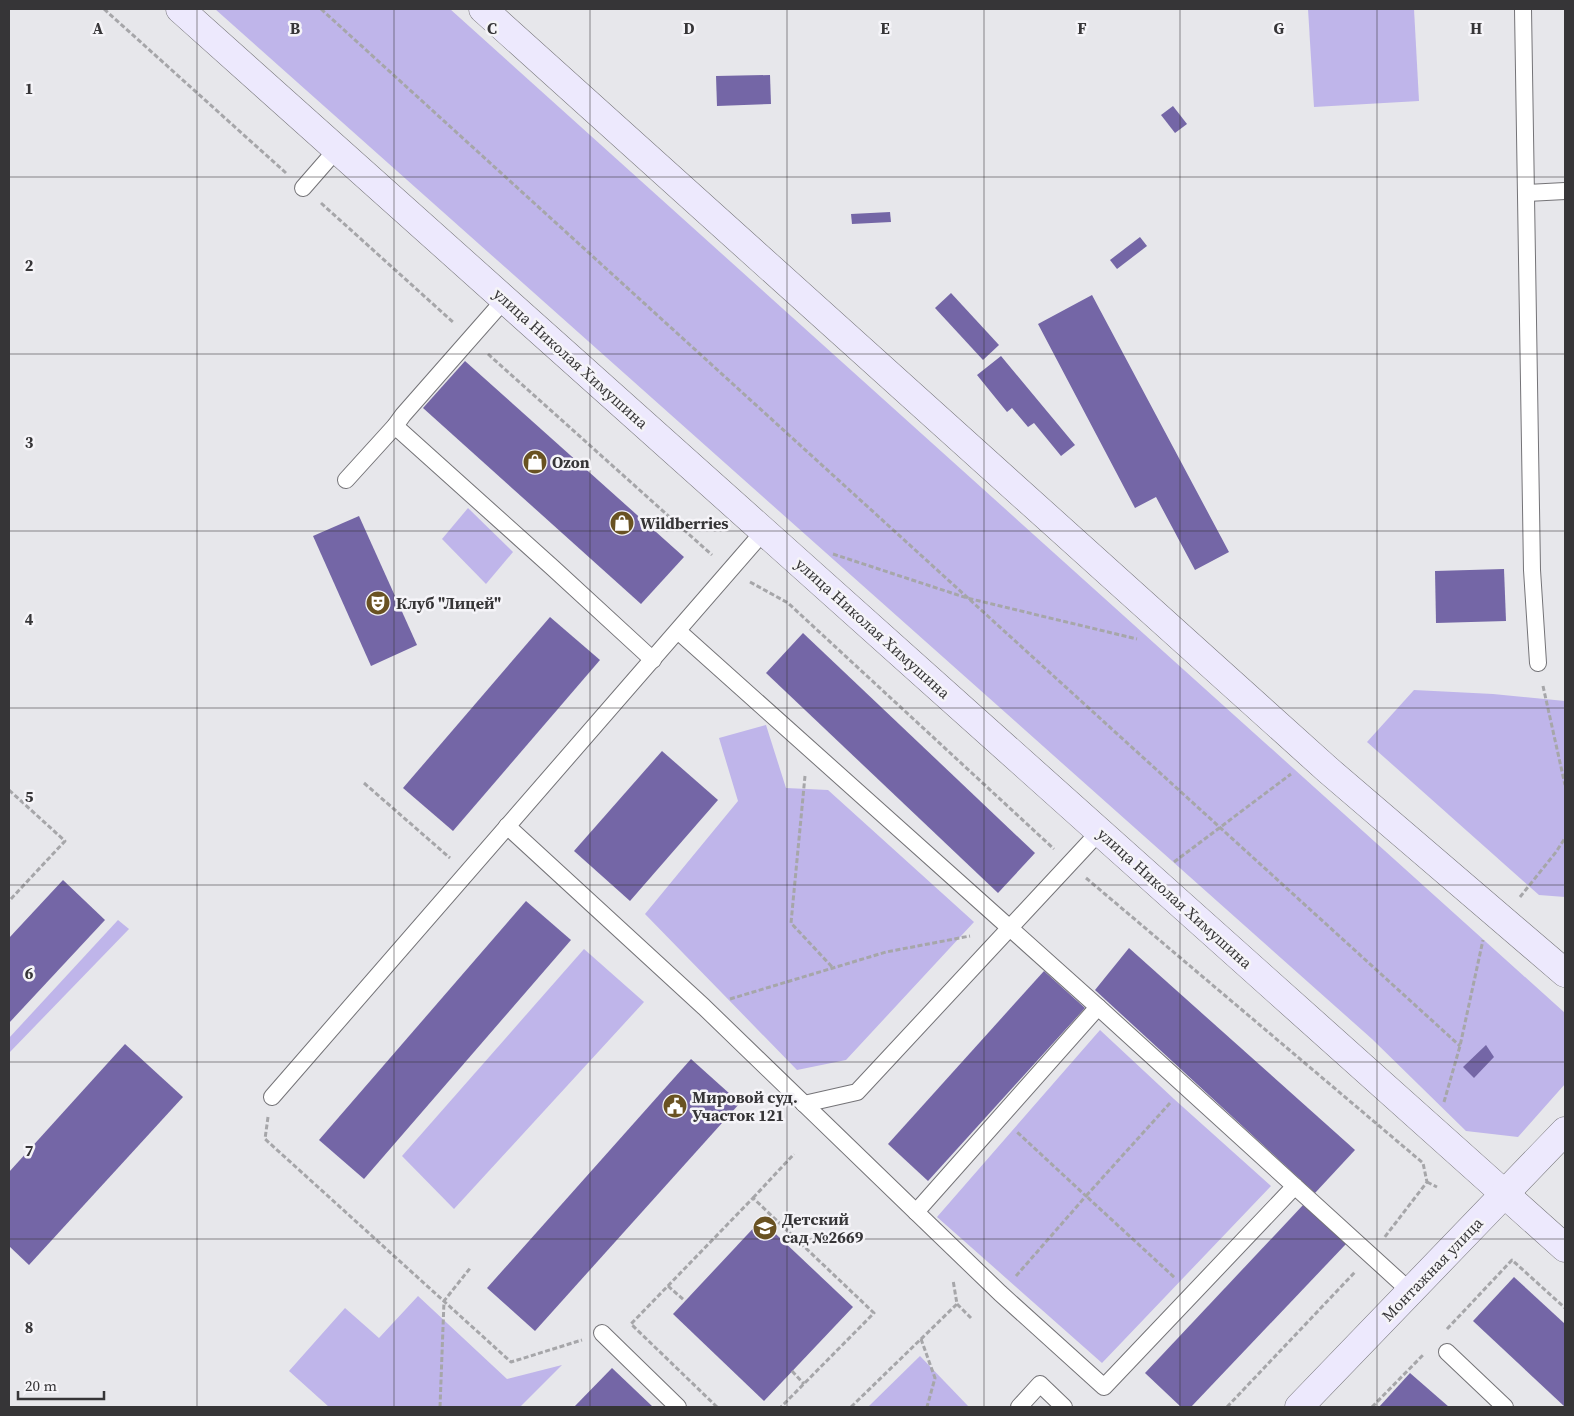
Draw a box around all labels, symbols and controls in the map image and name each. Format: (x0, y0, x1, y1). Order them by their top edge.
text: A (93, 17, 104, 39)
text: B (290, 17, 301, 39)
text: C (487, 17, 497, 39)
text: D (683, 17, 695, 39)
text: E (880, 17, 890, 39)
text: F (1077, 17, 1087, 39)
text: G (1274, 17, 1285, 39)
text: H (1470, 17, 1482, 39)
text: 1 (25, 77, 33, 99)
text: 2 (25, 254, 34, 276)
street label: улица Николая Химушина (489, 283, 654, 434)
text: 3 (25, 431, 34, 453)
shop icon: Ozon (522, 449, 548, 475)
place label: Ozon (552, 451, 590, 473)
shop icon: Wildberries (609, 510, 635, 536)
place label: Wildberries (640, 512, 729, 534)
street label: улица Николая Химушина (791, 553, 956, 704)
theatre icon: Клуб "Лицей" (365, 590, 391, 616)
place label: Клуб "Лицей" (396, 592, 501, 614)
text: 4 (25, 608, 34, 630)
text: 5 (25, 785, 34, 807)
street label: улица Николая Химушина (1093, 823, 1258, 974)
text: 6 (25, 962, 34, 984)
place label: Мировой суд. Участок 121 (692, 1086, 798, 1126)
public building icon: Мировой суд. Участок 121 (662, 1093, 688, 1119)
text: 7 (25, 1139, 34, 1161)
place label: Детский сад №2669 (782, 1208, 864, 1248)
street label: Монтажная улица (1376, 1211, 1488, 1326)
school or university icon: Детский сад №2669 (752, 1215, 778, 1241)
text: 8 (25, 1316, 33, 1338)
scale bar (18, 1368, 104, 1400)
text: 20 m (25, 1375, 57, 1396)

